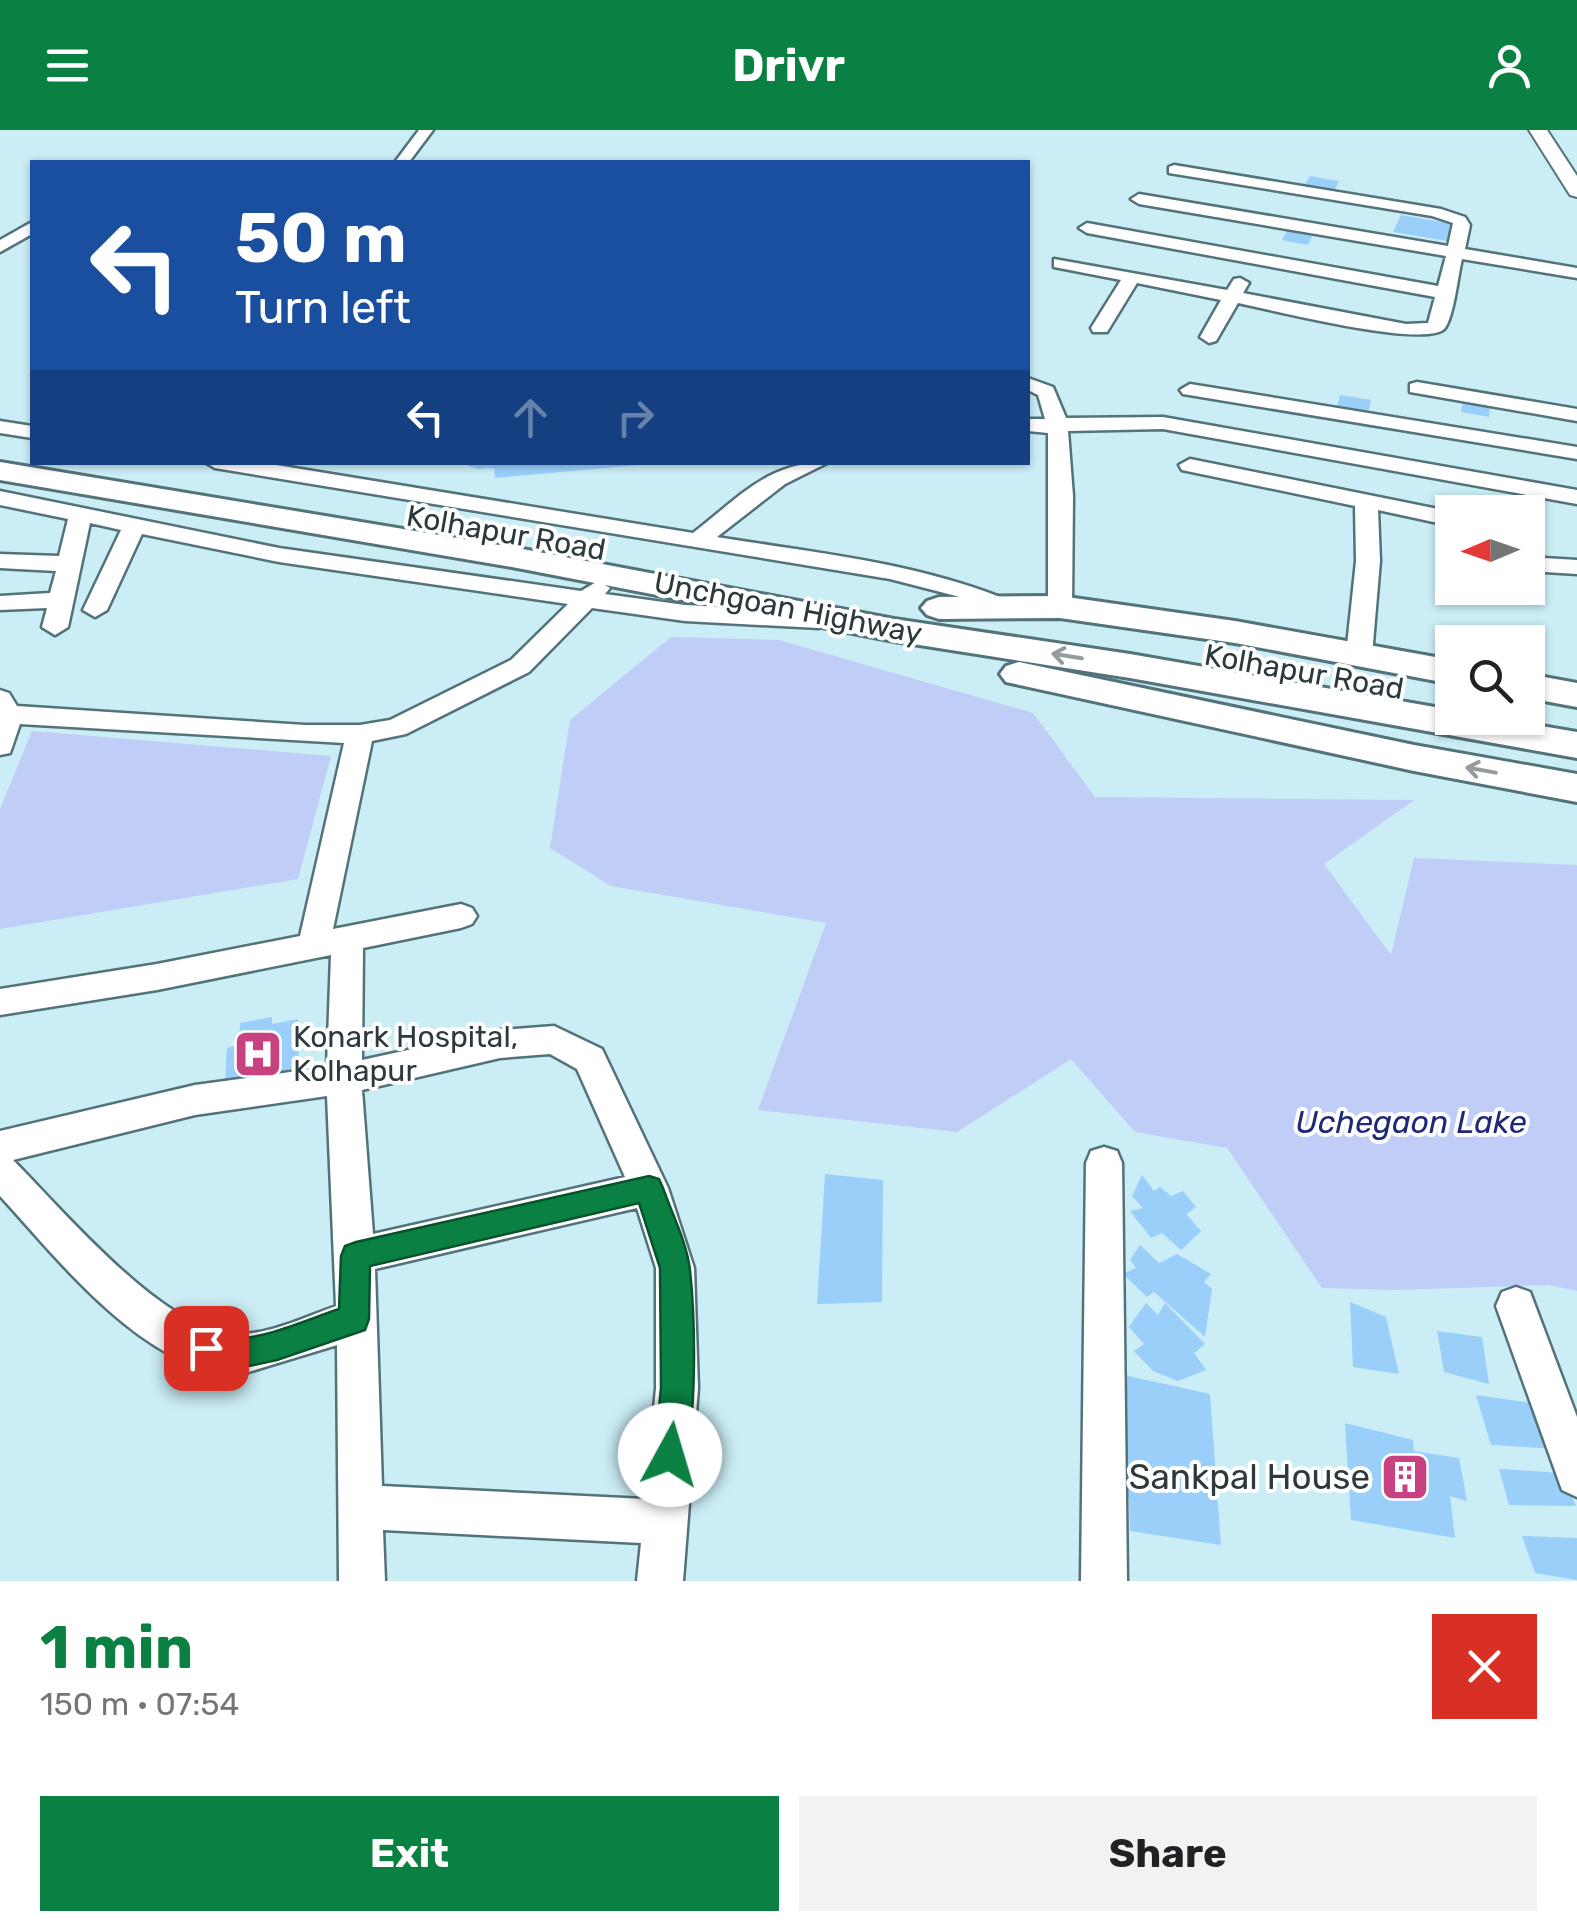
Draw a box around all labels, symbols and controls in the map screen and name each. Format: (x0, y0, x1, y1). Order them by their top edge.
icon: menu (40, 38, 95, 93)
icon: person (1482, 38, 1537, 93)
text: Drivr (732, 39, 845, 92)
text: 50 m (235, 197, 407, 280)
icon: left (70, 200, 200, 330)
text: Turn left (235, 281, 411, 334)
icon: left (398, 390, 453, 445)
icon: ahead (503, 390, 558, 445)
icon: right (608, 390, 663, 445)
north arrow (1435, 495, 1545, 605)
map controls (1435, 495, 1545, 735)
street label: Kolhapur Road (404, 498, 608, 568)
street label: Unchgoan Highway (651, 564, 925, 652)
button: search (1435, 625, 1545, 735)
street label: Kolhapur Road (1202, 637, 1406, 707)
one-way arrow (1051, 646, 1084, 665)
one-way arrow (1465, 760, 1498, 779)
place label: Konark Hospital, Kolhapur (293, 1019, 518, 1089)
hospital icon: Konark Hospital, Kolhapur (232, 1028, 284, 1080)
water label: Uchegaon Lake (1295, 1103, 1527, 1141)
pin (164, 1306, 249, 1391)
icon: arrive (179, 1321, 234, 1376)
position arrow (618, 1403, 722, 1507)
building icon: Sankpal House (1379, 1451, 1431, 1503)
place label: Sankpal House (1129, 1456, 1370, 1498)
text: 1 min (40, 1612, 193, 1683)
button: close (1432, 1614, 1537, 1719)
text: 150 m · 07:54 (40, 1685, 239, 1723)
button: Exit (40, 1796, 779, 1911)
button: Share (799, 1796, 1537, 1911)

